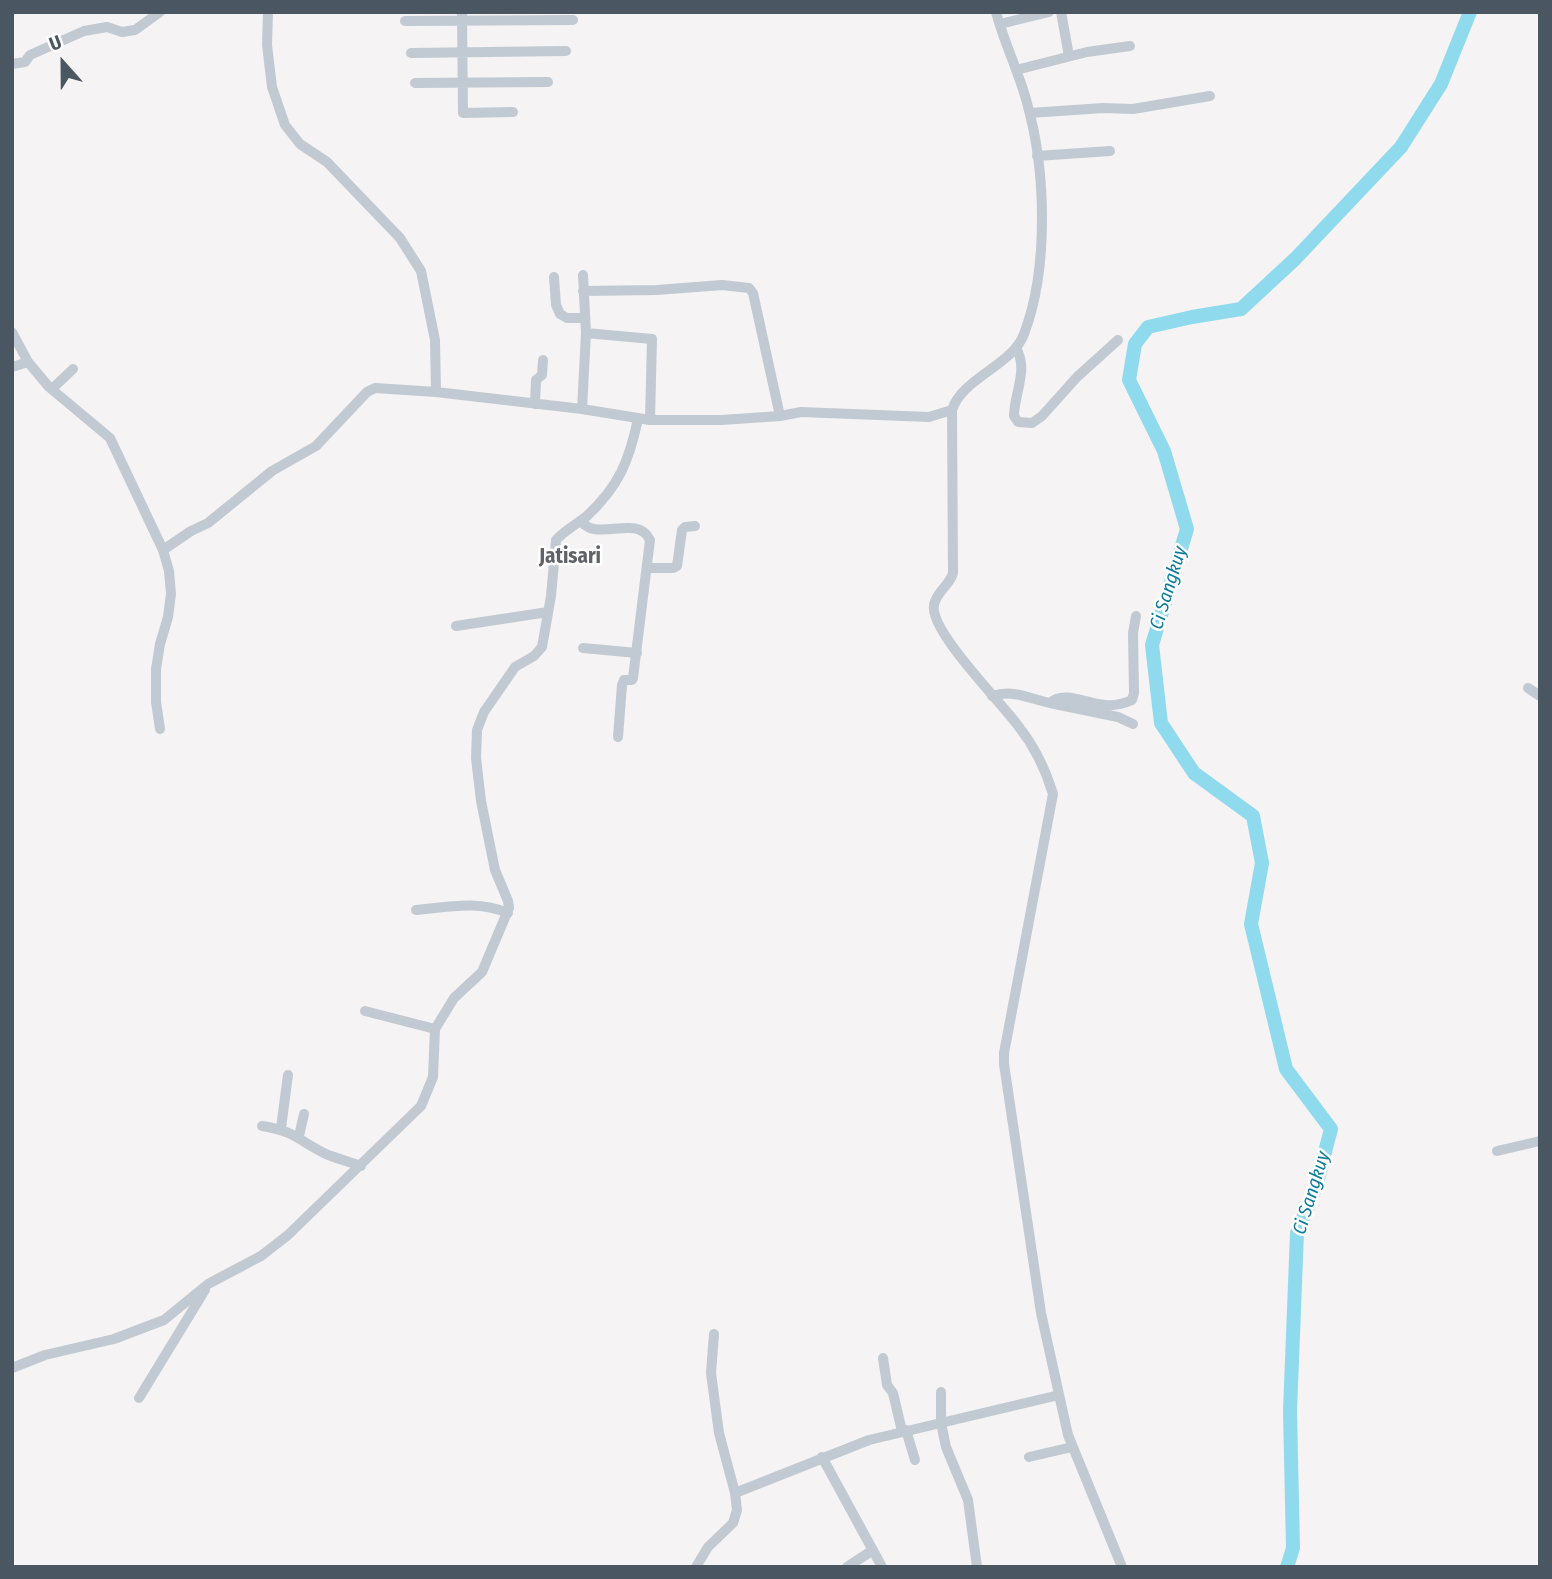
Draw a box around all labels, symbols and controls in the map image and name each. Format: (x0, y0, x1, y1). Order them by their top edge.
north arrow (28, 28, 98, 98)
text: U (46, 30, 65, 56)
district label: Jatisari (539, 544, 601, 570)
water label: Ci Sangkuy (1146, 544, 1192, 632)
water label: Ci Sangkuy (1289, 1149, 1335, 1237)

